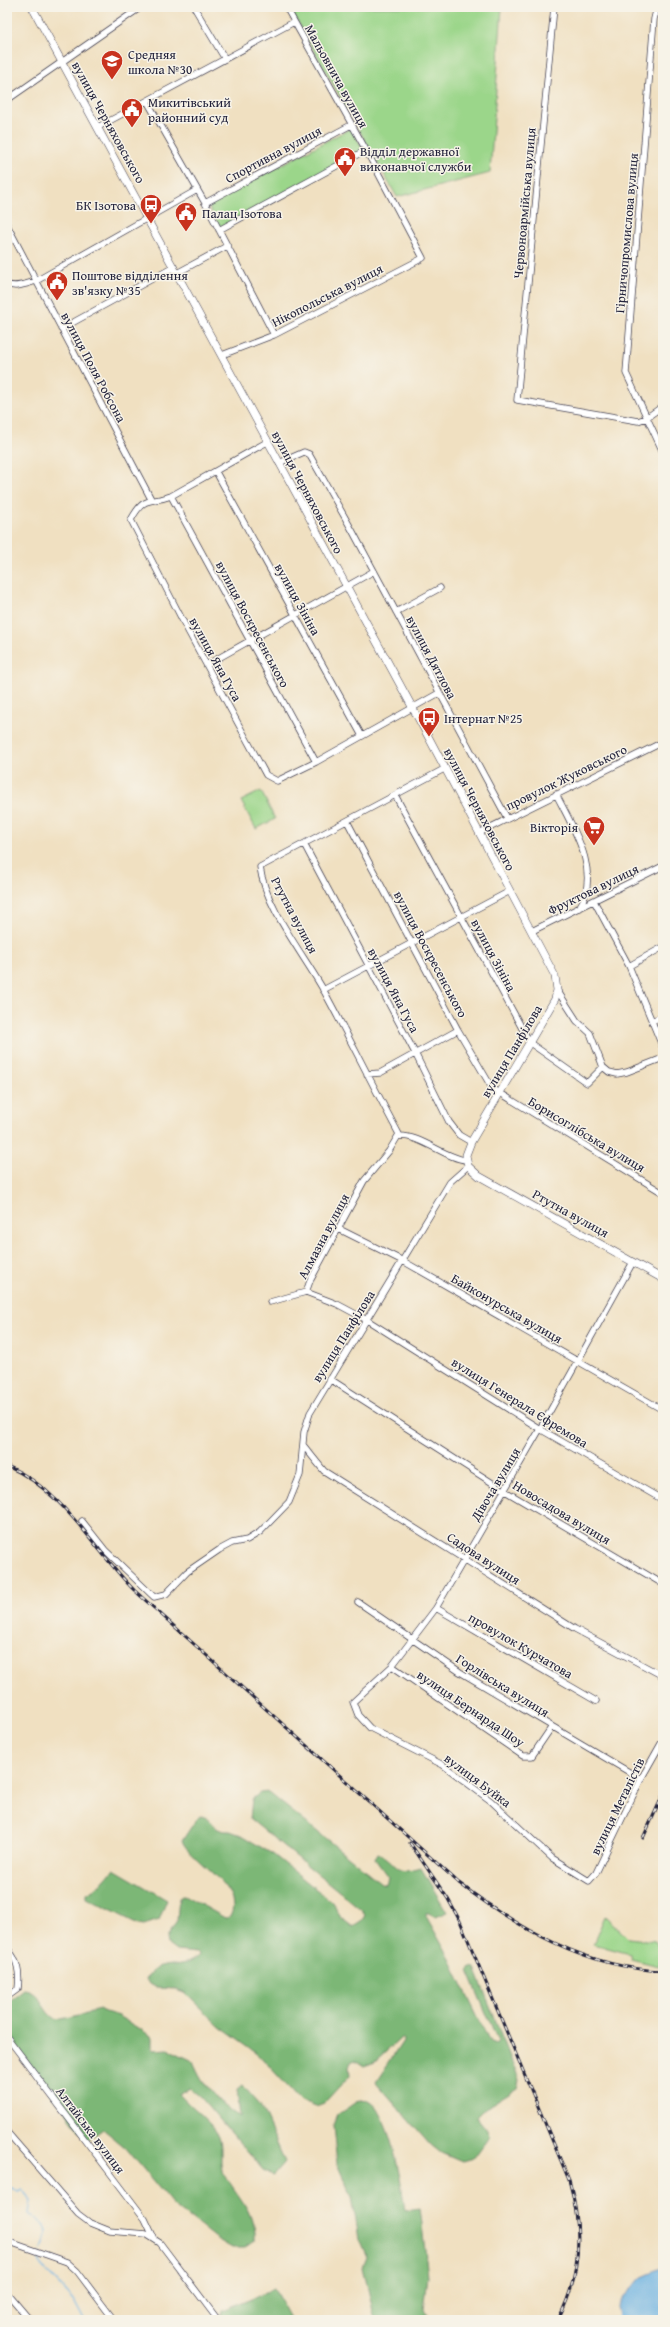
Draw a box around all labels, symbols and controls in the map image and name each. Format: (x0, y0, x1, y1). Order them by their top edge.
street label: Мальовнича вулиця (300, 21, 373, 132)
place label: Средняя школа №30 (128, 45, 192, 79)
school or university icon: Средняя школа №30 (99, 48, 125, 81)
street label: вулиця Черняховського (67, 58, 150, 187)
place label: Микитівський районний суд (148, 93, 231, 127)
public building icon: Микитівський районний суд (119, 96, 145, 129)
street label: Спортивна вулиця (222, 121, 325, 188)
street label: Червоноармійська вулиця (508, 126, 541, 279)
place label: Відділ державної виконавчої служби (360, 142, 472, 176)
public building icon: Відділ державної виконавчої служби (332, 145, 358, 178)
street label: Гірничопромислова вулиця (610, 152, 643, 314)
bus stop icon: БК Ізотова (138, 192, 164, 225)
place label: БК Ізотова (76, 196, 137, 215)
public building icon: Палац Ізотова (173, 200, 199, 233)
place label: Палац Ізотова (202, 204, 283, 223)
street label: Нікопольська вулиця (268, 259, 387, 332)
place label: Поштове відділення зв'язку №35 (72, 266, 188, 300)
public building icon: Поштове відділення зв'язку №35 (44, 269, 70, 302)
street label: вулиця Поля Робсона (56, 309, 131, 427)
street label: вулиця Черняховського (267, 427, 348, 557)
street label: вулиця Воскресенського (211, 557, 294, 691)
street label: вулиця Зініна (270, 560, 326, 640)
street label: вулиця Дятлова (402, 612, 462, 703)
street label: вулиця Яна Гуса (185, 614, 247, 706)
bus stop icon: Інтернат №25 (416, 705, 442, 738)
place label: Інтернат №25 (444, 709, 523, 728)
street label: провулок Жуковського (502, 740, 630, 815)
street label: вулиця Черняховського (439, 744, 520, 874)
supermarket icon: Вікторія (581, 814, 607, 847)
place label: Вікторія (530, 818, 578, 837)
street label: Фруктова вулиця (545, 859, 642, 920)
street label: Ртутна вулиця (266, 873, 323, 957)
street label: вулиця Воскресенського (389, 887, 472, 1021)
street label: вулиця Зініна (466, 915, 521, 996)
street label: вулиця Яна Гуса (363, 944, 424, 1037)
street label: вулиця Панфілова (476, 1000, 547, 1101)
street label: Борисоглібська вулиця (525, 1092, 649, 1177)
street label: Ртутна вулиця (529, 1185, 613, 1242)
street label: Алмазна вулиця (293, 1190, 354, 1282)
street label: Байконурська вулиця (448, 1269, 566, 1348)
street label: вулиця Панфілова (307, 1286, 380, 1386)
street label: вулиця Генерала Єфремова (448, 1353, 592, 1453)
street label: Дівоча вулиця (465, 1444, 525, 1525)
street label: Новосадова вулиця (509, 1476, 615, 1549)
street label: Садова вулиця (443, 1528, 525, 1590)
street label: провулок Курчатова (465, 1608, 577, 1683)
street label: Горлівська вулиця (452, 1649, 553, 1722)
street label: вулиця Бернарда Шоу (413, 1665, 529, 1752)
street label: вулиця Буйка (440, 1749, 516, 1812)
street label: вулиця Металістів (586, 1754, 649, 1858)
street label: Алтайська вулиця (51, 2083, 130, 2178)

